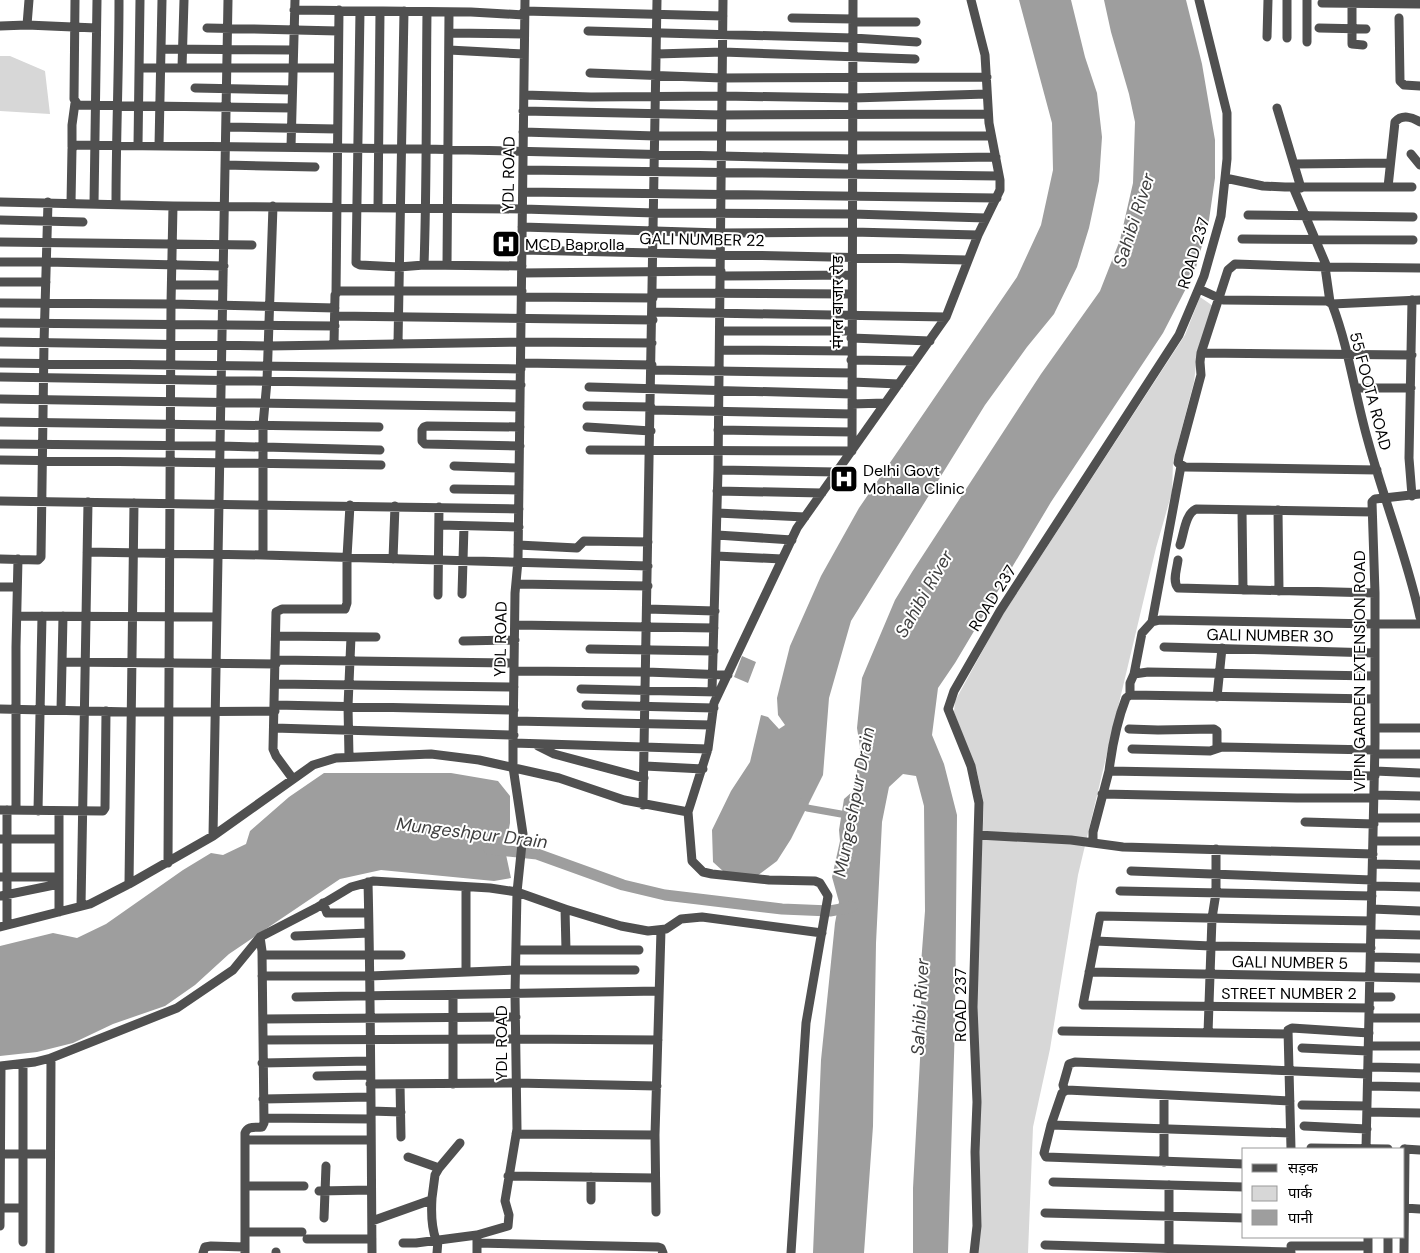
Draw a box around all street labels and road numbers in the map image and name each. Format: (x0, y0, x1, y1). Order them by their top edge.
street label: YDL ROAD (497, 136, 520, 212)
street label: ROAD 237 (1173, 215, 1214, 292)
street label: GALI NUMBER 22 (639, 228, 765, 251)
street label: मंगल बाजार रोड (827, 255, 848, 349)
street label: 55 FOOTA ROAD (1345, 330, 1396, 453)
street label: VIPIN GARDEN EXTENSION ROAD (1349, 550, 1370, 792)
street label: ROAD 237 (964, 561, 1021, 635)
street label: YDL ROAD (489, 601, 512, 677)
street label: GALI NUMBER 30 (1206, 624, 1334, 647)
street label: GALI NUMBER 5 (1232, 951, 1348, 974)
street label: ROAD 237 (950, 968, 971, 1042)
street label: STREET NUMBER 2 (1221, 983, 1357, 1004)
street label: YDL ROAD (491, 1005, 512, 1081)

